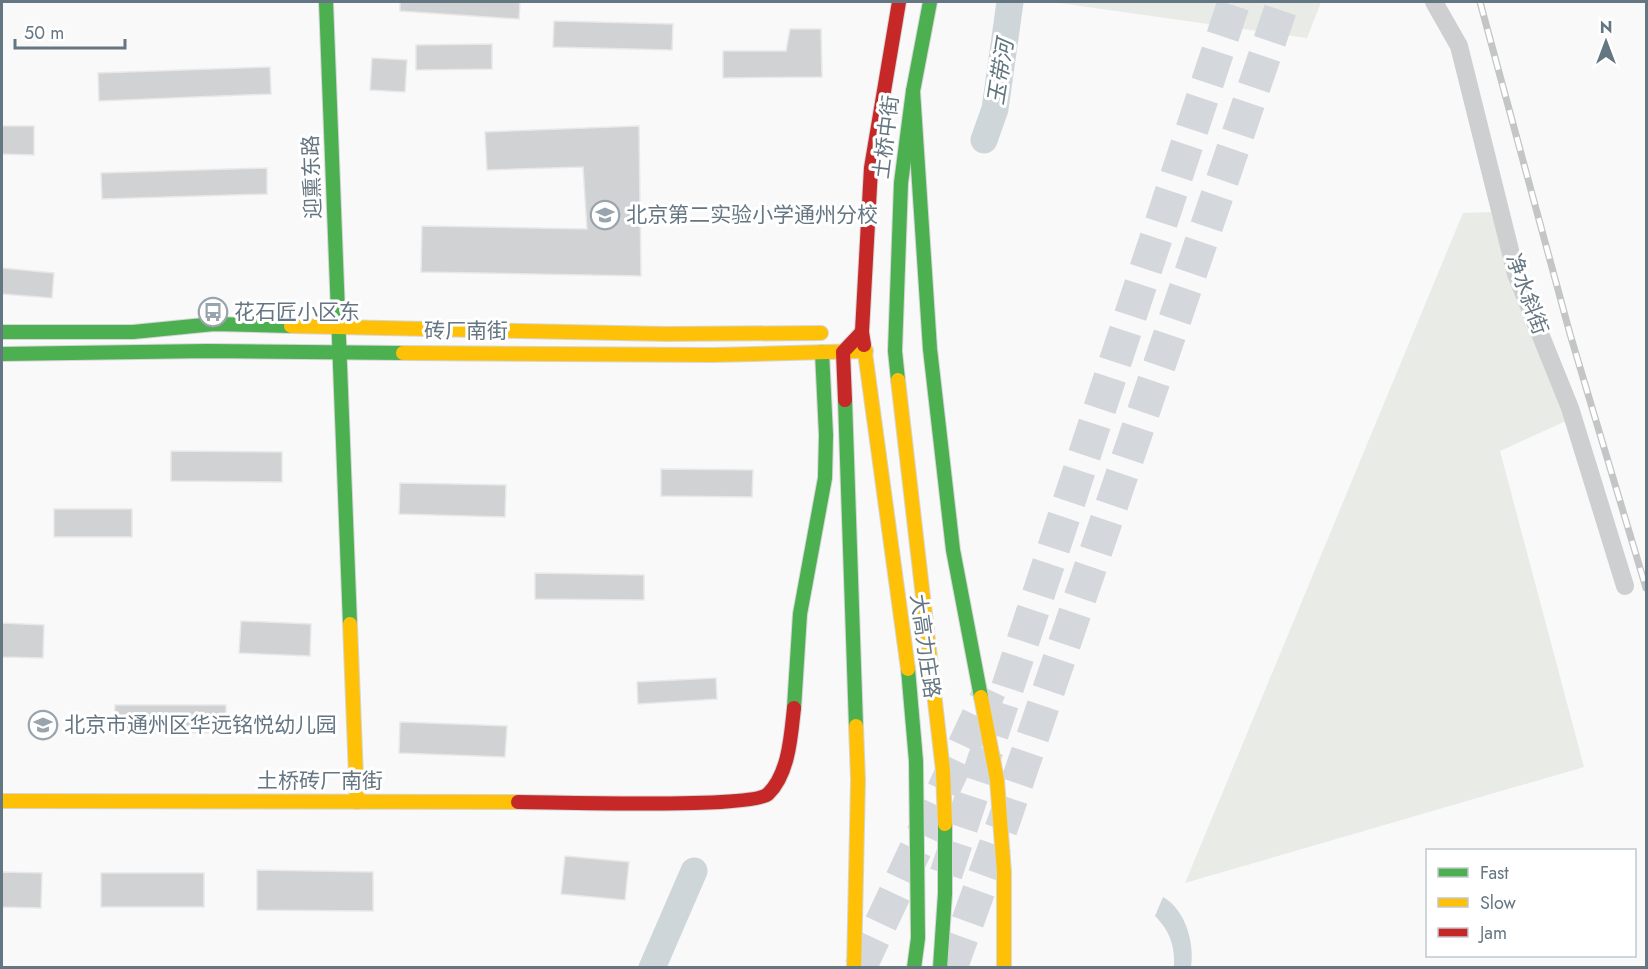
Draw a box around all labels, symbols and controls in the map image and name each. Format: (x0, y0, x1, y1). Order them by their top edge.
scale bar (15, 12, 124, 50)
north arrow (1576, 12, 1636, 72)
text: N (1600, 16, 1612, 39)
text: 50 m (24, 20, 64, 46)
water label: 玉带河 (979, 33, 1022, 107)
street label: 土桥中街 (866, 93, 906, 181)
street label: 迎熏东路 (296, 135, 328, 219)
school or university icon: 北京第二实验小学通州分校 (589, 199, 621, 231)
place label: 北京第二实验小学通州分校 (626, 200, 878, 230)
street label: 净水斜街 (1499, 249, 1555, 339)
bus stop icon: 花石匠小区东 (197, 296, 229, 328)
place label: 花石匠小区东 (234, 297, 360, 327)
street label: 砖厂南街 (424, 316, 508, 346)
street label: 大高力庄路 (903, 592, 947, 700)
school or university icon: 北京市通州区华远铭悦幼儿园 (27, 709, 59, 741)
place label: 北京市通州区华远铭悦幼儿园 (64, 710, 337, 740)
street label: 土桥砖厂南街 (257, 766, 383, 796)
legend (1426, 849, 1636, 957)
text: Fast (1480, 860, 1509, 886)
text: Slow (1480, 890, 1517, 916)
text: Jam (1478, 920, 1507, 946)

